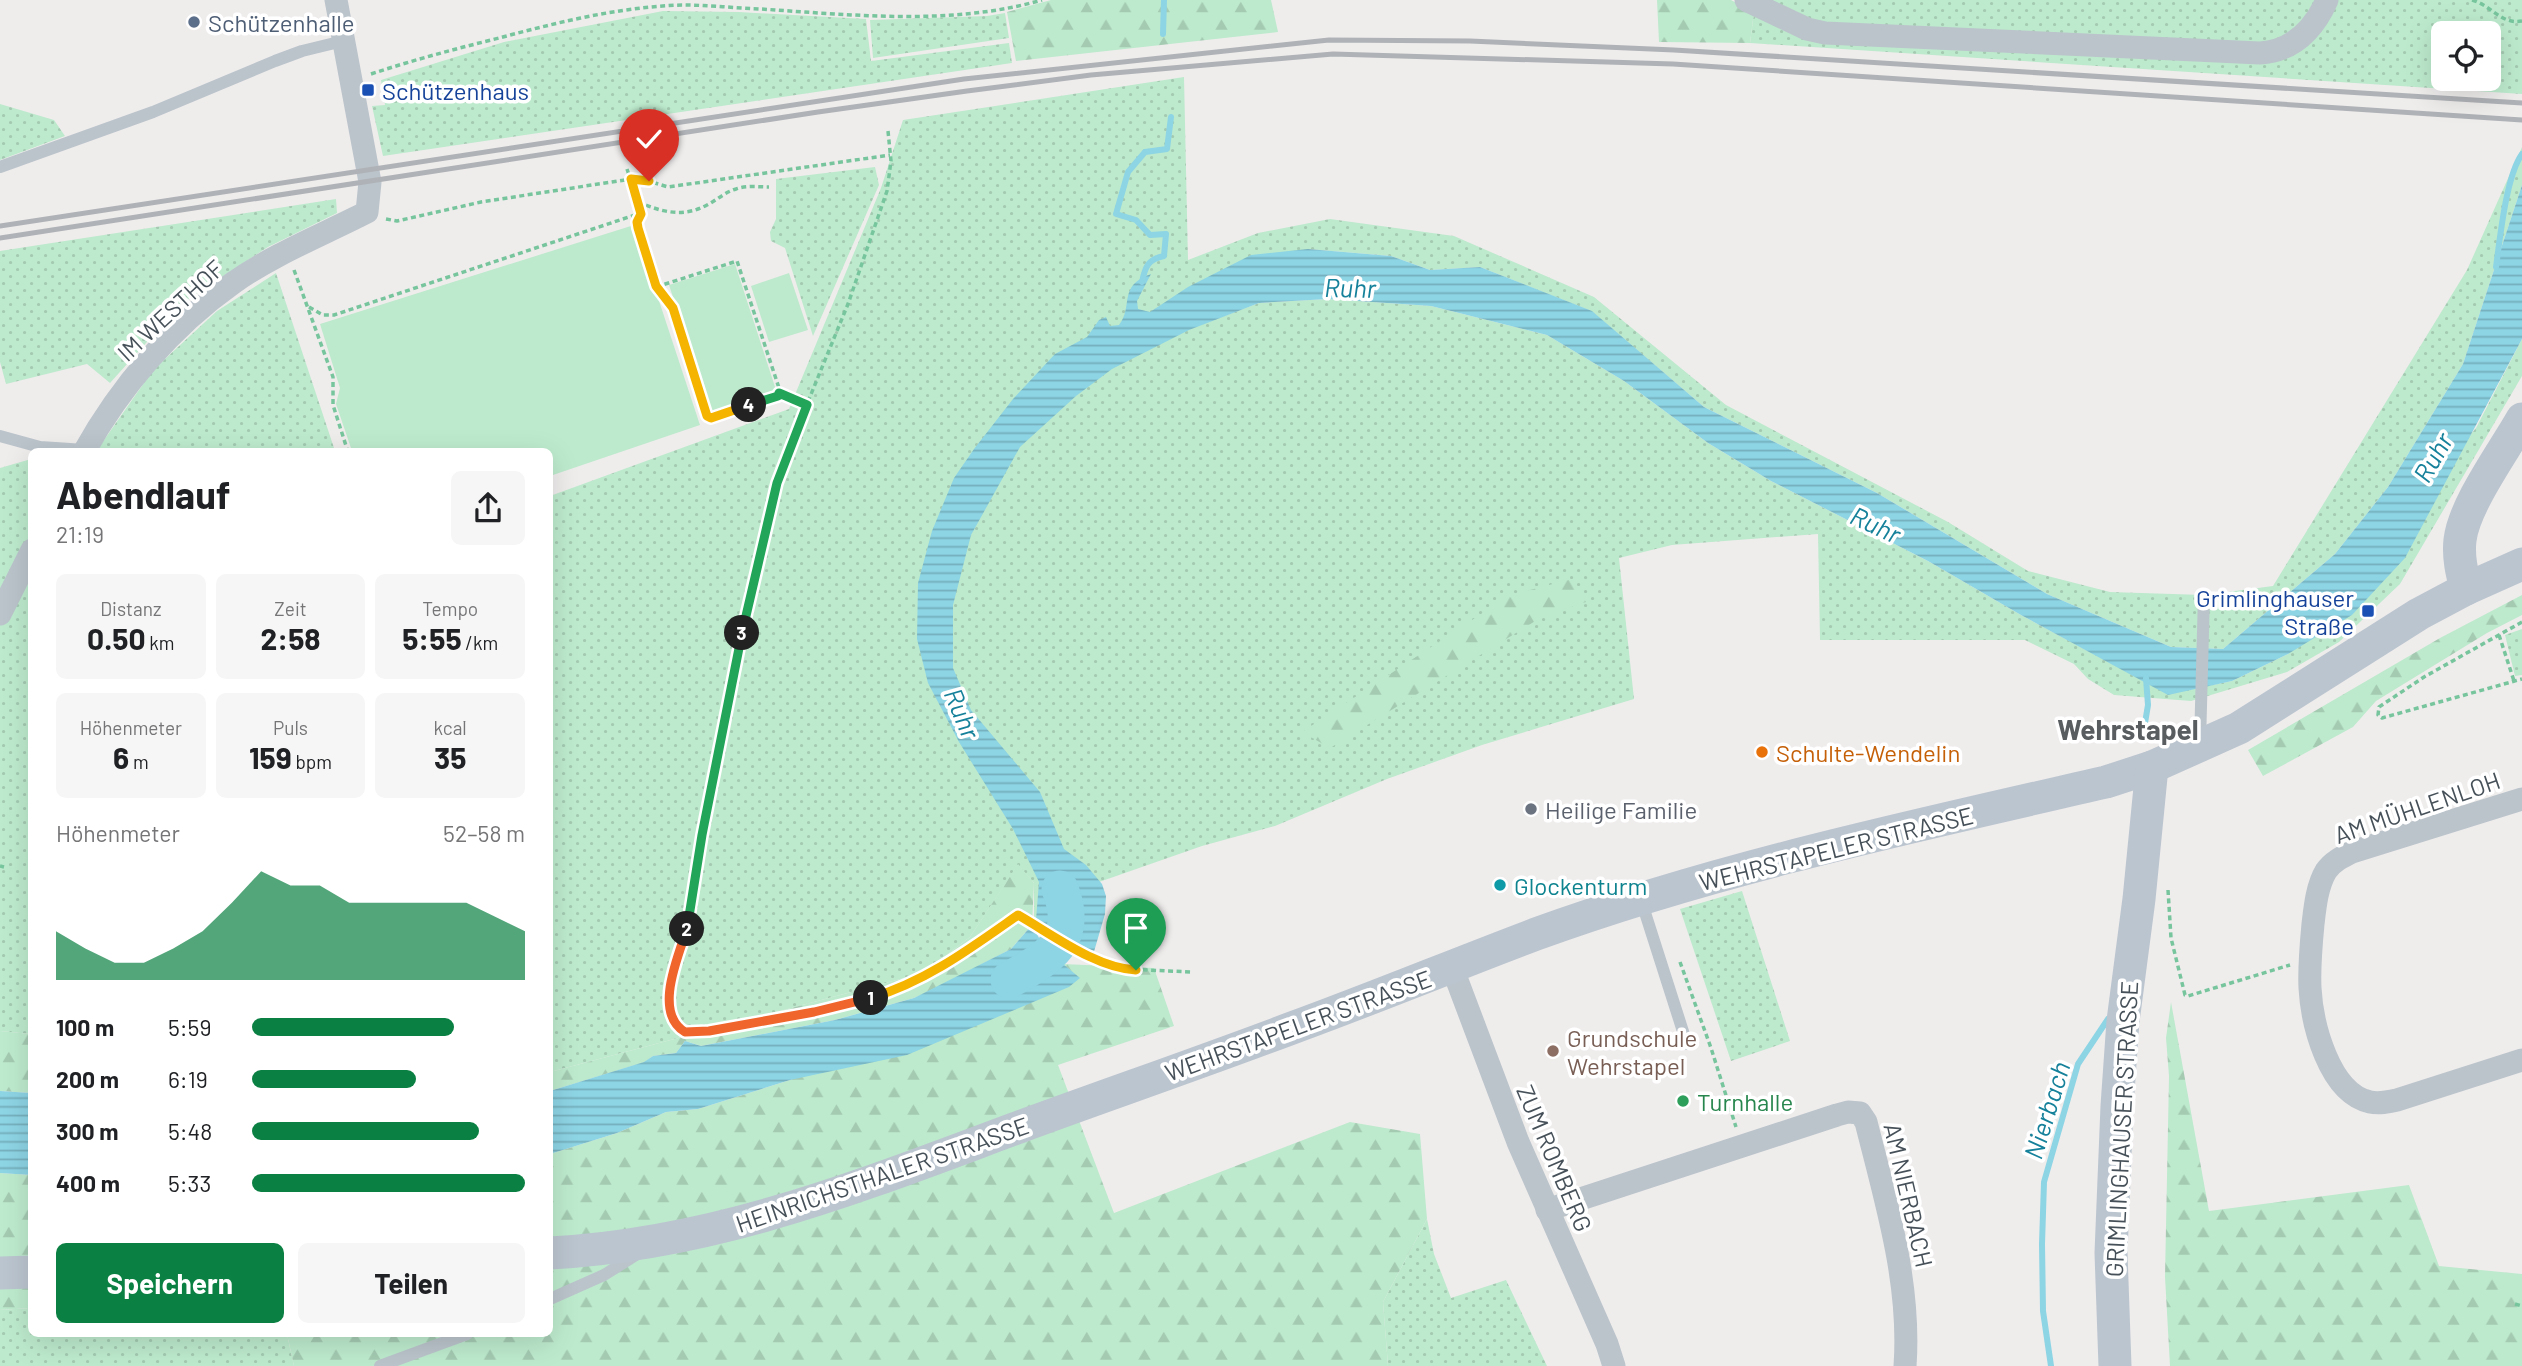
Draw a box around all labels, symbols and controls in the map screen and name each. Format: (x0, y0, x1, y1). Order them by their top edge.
place label: Schützenhalle (208, 8, 355, 37)
marker: Schützenhalle (186, 14, 202, 30)
map controls (2431, 21, 2501, 91)
button: locate (2431, 21, 2501, 91)
place label: Schützenhaus (382, 76, 529, 105)
marker: Schützenhaus (360, 82, 376, 98)
pin (619, 109, 679, 181)
icon: check (630, 120, 668, 158)
street label: IM WESTHOF (111, 253, 229, 367)
water label: Ruhr (1324, 271, 1377, 303)
pin: 4 (732, 388, 766, 422)
text: 4 (743, 393, 754, 416)
water label: Ruhr (2406, 426, 2459, 487)
text: Abendlauf (56, 471, 231, 517)
button: share (451, 471, 525, 545)
water label: Ruhr (1846, 499, 1907, 549)
text: 21:19 (56, 520, 104, 548)
place label: Grimlinghauser Straße (2196, 583, 2354, 640)
text: Distanz (100, 597, 161, 620)
text: Zeit (274, 597, 307, 620)
text: Tempo (422, 597, 478, 620)
marker: Grimlinghauser Straße (2360, 603, 2376, 619)
pin: 3 (724, 616, 760, 650)
text: 0.50 (87, 620, 146, 656)
text: 2:58 (260, 620, 321, 656)
text: 5:55 (402, 620, 462, 656)
text: 3 (736, 621, 747, 644)
text: km (146, 631, 175, 654)
text: /km (462, 631, 498, 654)
water label: Ruhr (939, 683, 988, 744)
district label: Wehrstapel (2057, 712, 2199, 746)
text: Höhenmeter (80, 716, 182, 739)
text: Puls (273, 716, 308, 739)
text: kcal (434, 716, 467, 739)
place label: Schulte-Wendelin (1776, 738, 1960, 767)
text: 6 (113, 739, 129, 775)
text: 159 (249, 739, 292, 775)
text: 35 (434, 739, 466, 775)
marker: Schulte-Wendelin (1754, 744, 1770, 760)
text: m (129, 750, 149, 773)
text: bpm (292, 750, 332, 773)
street label: AM MÜHLENLOH (2330, 765, 2504, 849)
place label: Heilige Familie (1545, 795, 1697, 824)
street label: WEHRSTAPELER STRASSE (1696, 800, 1976, 896)
marker: Heilige Familie (1523, 801, 1539, 817)
text: Höhenmeter (56, 819, 180, 847)
text: 52–58 m (443, 819, 525, 847)
place label: Glockenturm (1514, 871, 1647, 900)
marker: Glockenturm (1492, 877, 1508, 893)
pin (1106, 898, 1166, 970)
icon: arrive (1117, 909, 1155, 947)
pin: 2 (670, 912, 704, 946)
text: 2 (681, 917, 692, 940)
street label: WEHRSTAPELER STRASSE (1161, 963, 1435, 1087)
street label: GRIMLINGHAUSER STRASSE (2099, 980, 2143, 1278)
pin: 1 (854, 981, 888, 1016)
text: 1 (867, 986, 874, 1009)
text: 100 m (56, 1013, 114, 1041)
text: 5:59 (168, 1013, 211, 1041)
place label: Grundschule Wehrstapel (1567, 1023, 1697, 1080)
marker: Grundschule Wehrstapel (1545, 1043, 1561, 1059)
water label: Nierbach (2017, 1057, 2075, 1163)
text: 200 m (56, 1065, 119, 1093)
text: 6:19 (168, 1065, 208, 1093)
street label: ZUM ROMBERG (1511, 1080, 1599, 1236)
place label: Turnhalle (1697, 1087, 1793, 1116)
marker: Turnhalle (1675, 1093, 1691, 1109)
street label: HEINRICHSTHALER STRASSE (732, 1110, 1032, 1238)
text: 300 m (56, 1117, 118, 1145)
text: 5:48 (168, 1117, 212, 1145)
street label: AM NIERBACH (1878, 1120, 1940, 1270)
text: 400 m (56, 1169, 120, 1197)
text: 5:33 (168, 1169, 211, 1197)
button: Speichern (56, 1243, 284, 1323)
button: Teilen (298, 1243, 525, 1323)

